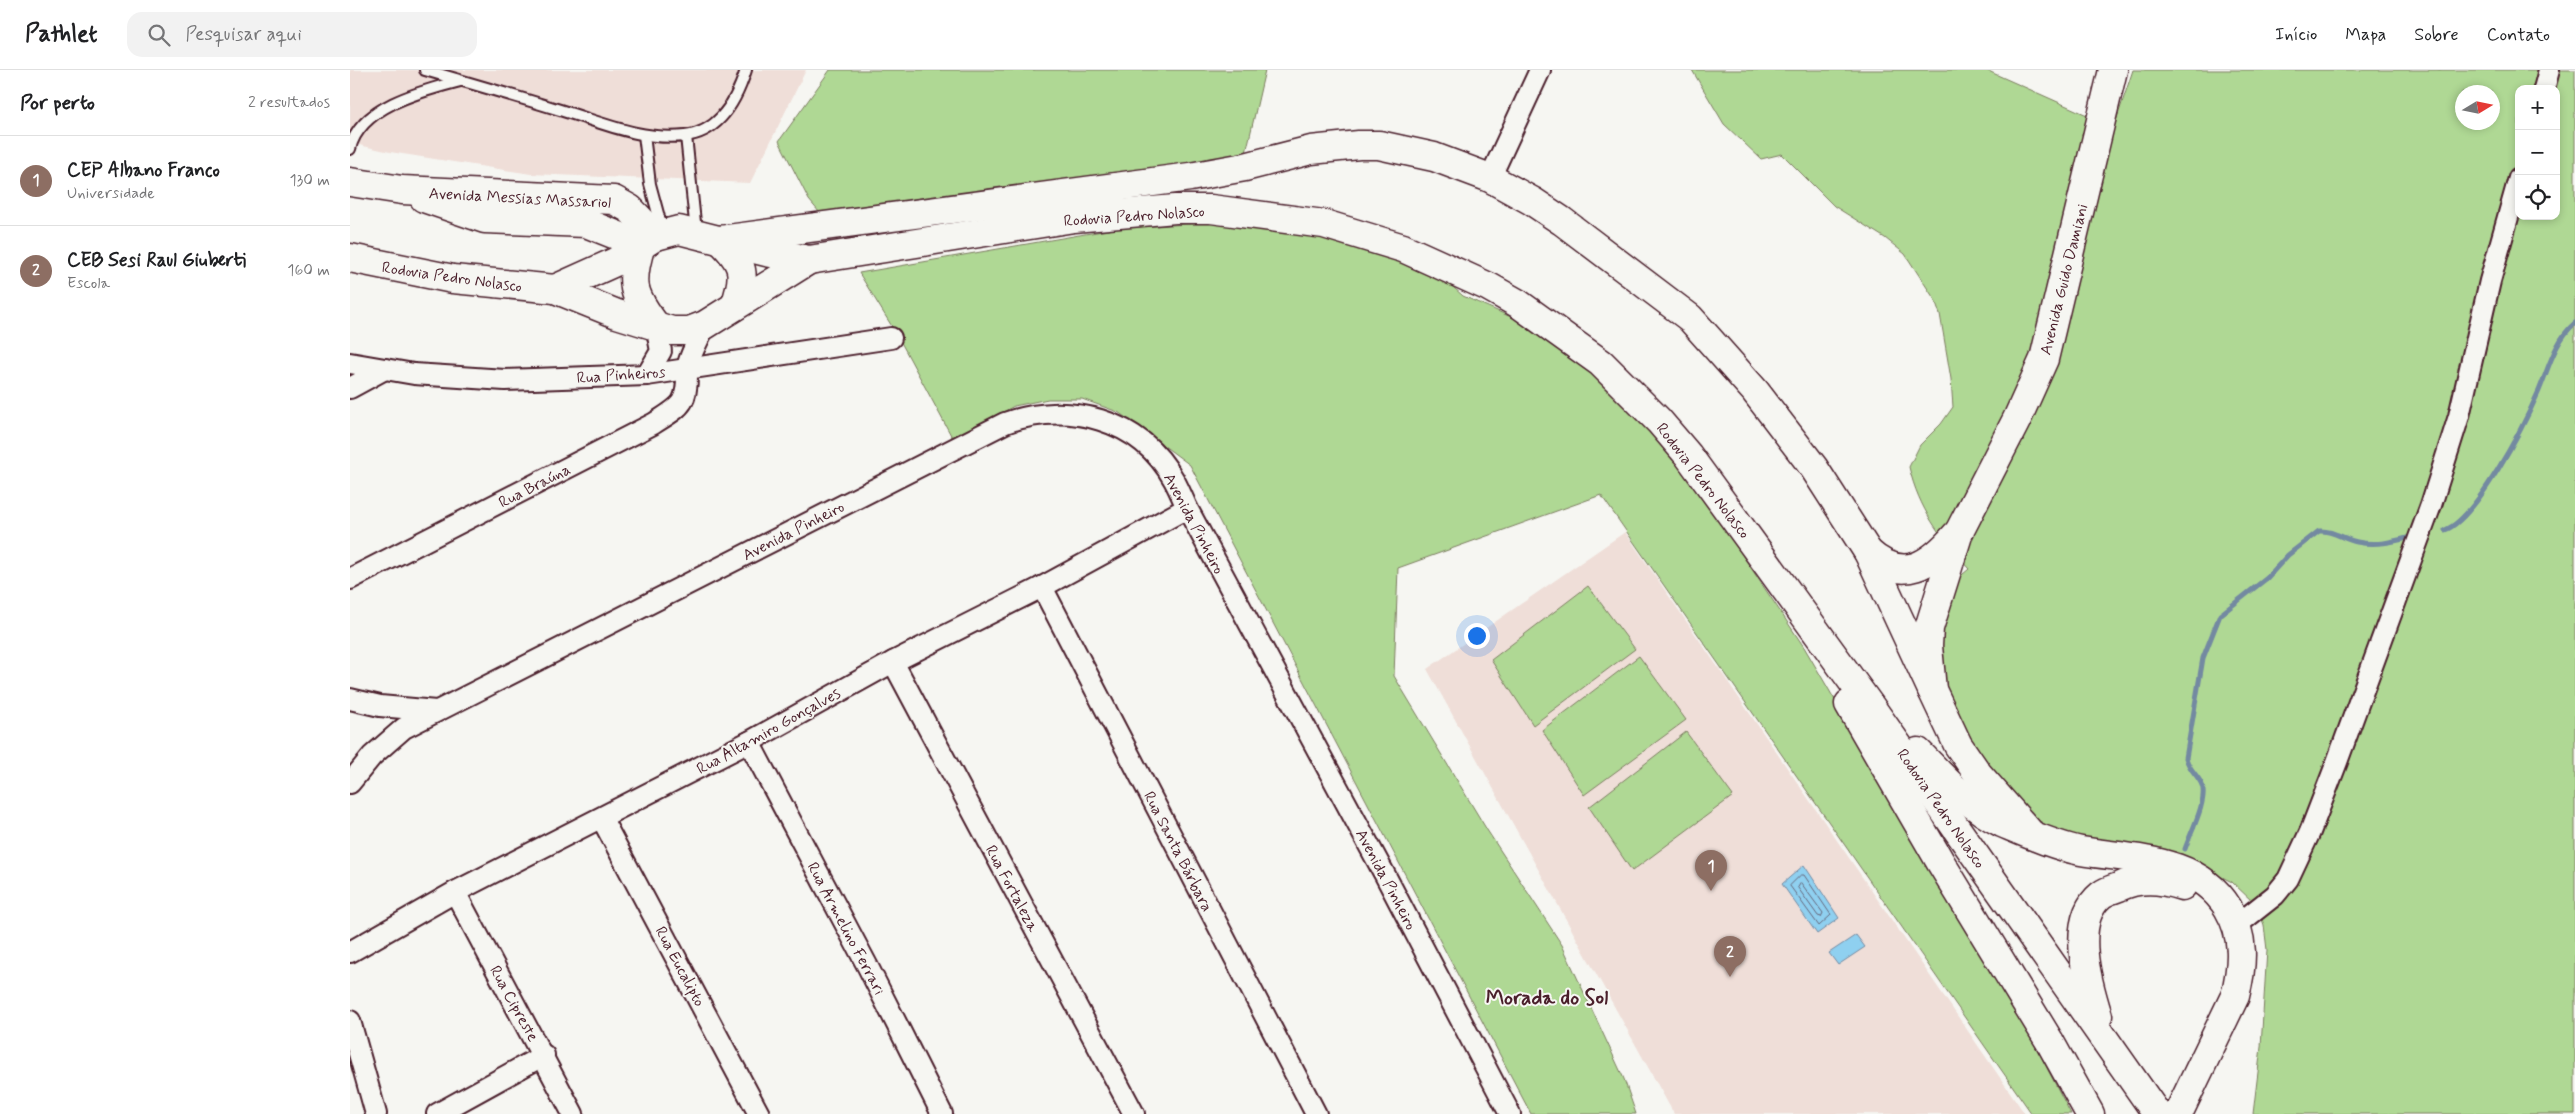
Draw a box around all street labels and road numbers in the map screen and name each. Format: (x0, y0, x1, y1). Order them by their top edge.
street label: Avenida Messias Massariol (428, 183, 612, 214)
street label: Rodovia Pedro Nolasco (1063, 201, 1205, 232)
street label: Avenida Guido Damiani (2036, 202, 2093, 357)
street label: Rodovia Pedro Nolasco (380, 257, 523, 298)
street label: Rua Pinheiros (576, 362, 666, 389)
street label: Rodovia Pedro Nolasco (1651, 419, 1755, 543)
street label: Rua Braúna (495, 459, 574, 513)
street label: Avenida Pinheiro (1158, 470, 1229, 578)
street label: Avenida Pinheiro (739, 497, 848, 566)
street label: Rua Altamiro Gonçalves (693, 683, 844, 780)
street label: Rodovia Pedro Nolasco (1892, 745, 1990, 873)
street label: Rua Santa Bárbara (1138, 788, 1217, 916)
street label: Avenida Pinheiro (1350, 826, 1421, 934)
street label: Rua Fortaleza (980, 842, 1044, 936)
street label: Rua Armelino Ferrari (802, 859, 890, 999)
street label: Rua Eucalipto (650, 923, 710, 1011)
street label: Rua Cipreste (484, 962, 543, 1046)

